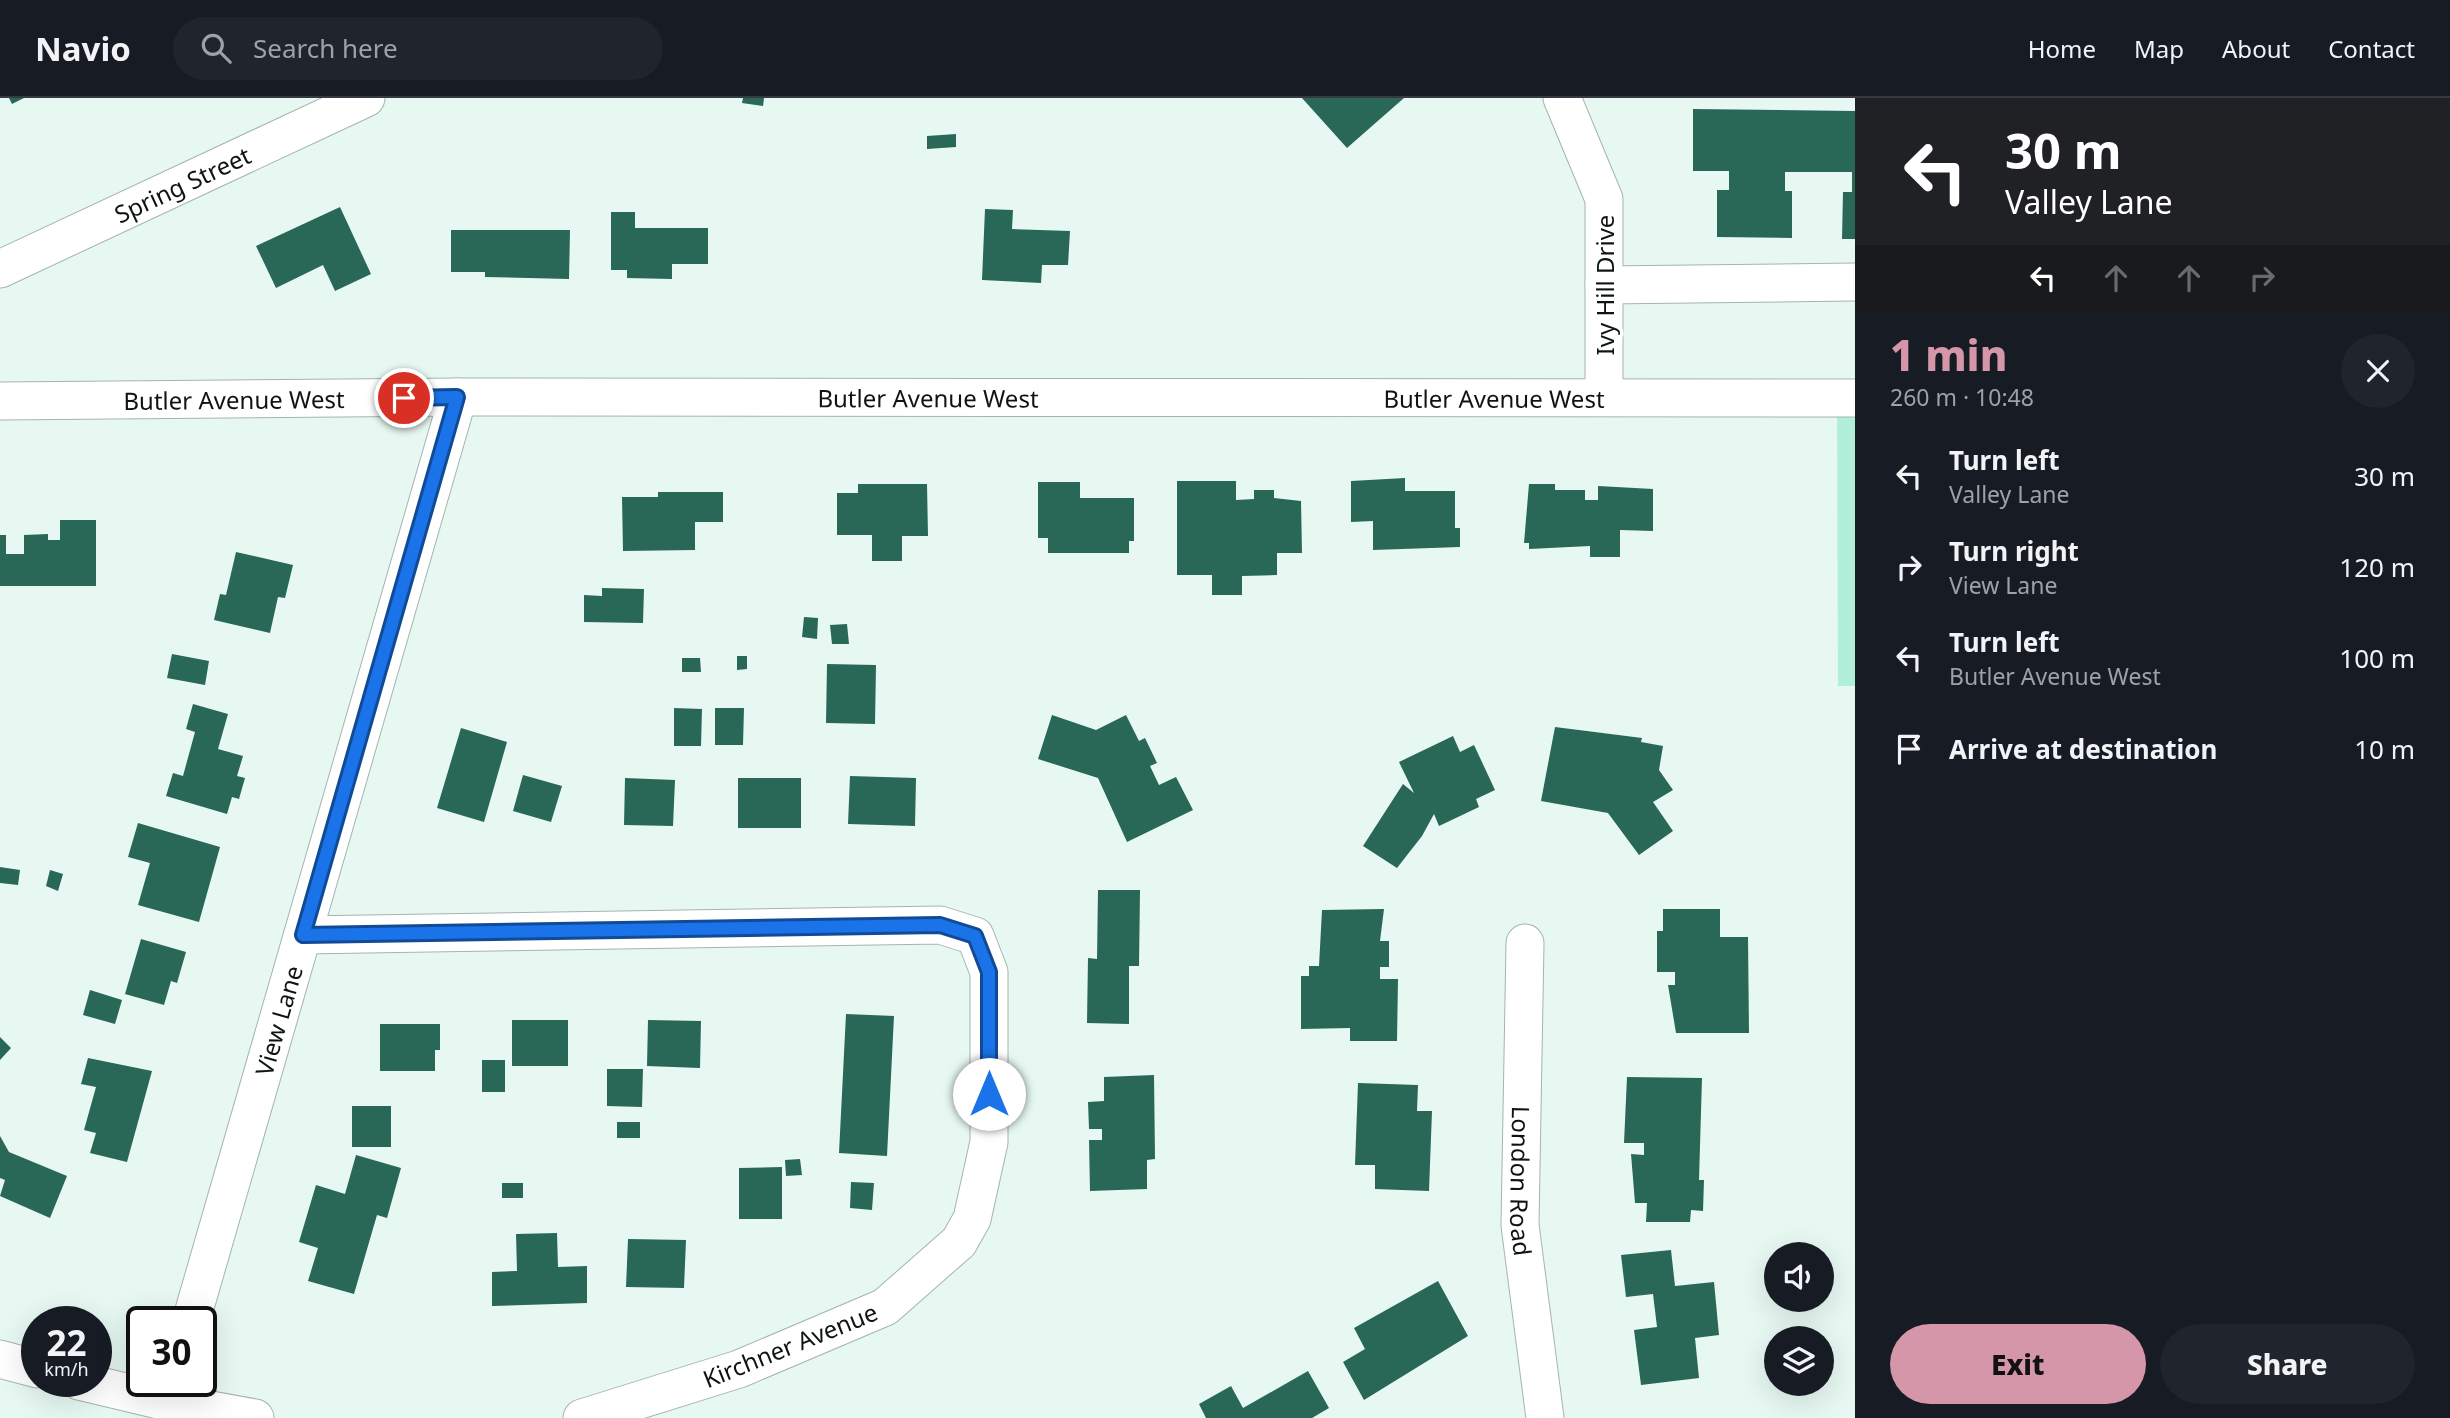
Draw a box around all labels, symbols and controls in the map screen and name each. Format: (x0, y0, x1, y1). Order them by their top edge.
search box (173, 17, 663, 80)
text: Navio (35, 26, 131, 71)
icon: search (197, 29, 235, 67)
text: Search here (253, 30, 398, 66)
text: Home (2028, 32, 2096, 65)
text: Map (2134, 32, 2184, 65)
text: About (2222, 32, 2290, 65)
text: Contact (2328, 32, 2415, 65)
text: 30 m (2005, 117, 2122, 183)
icon: left (1890, 126, 1981, 217)
street label: Spring Street (109, 138, 256, 230)
text: Valley Lane (2005, 180, 2173, 223)
street label: Ivy Hill Drive (1588, 215, 1621, 355)
icon: left (2024, 259, 2062, 297)
icon: ahead (2097, 259, 2135, 297)
icon: ahead (2170, 259, 2208, 297)
icon: right (2243, 259, 2281, 297)
text: 1 min (1890, 326, 2007, 383)
button: close (2341, 334, 2415, 408)
pin (374, 368, 434, 428)
icon: arrive (385, 379, 423, 417)
street label: Butler Avenue West (123, 381, 345, 416)
street label: Butler Avenue West (817, 381, 1039, 414)
street label: Butler Avenue West (1383, 381, 1605, 414)
text: 260 m · 10:48 (1890, 381, 2034, 413)
text: Turn left (1949, 442, 2060, 478)
icon: left (1890, 457, 1928, 495)
text: 30 m (2354, 458, 2415, 494)
text: Valley Lane (1949, 478, 2069, 510)
text: Turn right (1949, 533, 2079, 569)
icon: right (1890, 548, 1928, 586)
text: 120 m (2339, 549, 2415, 585)
text: View Lane (1949, 569, 2057, 601)
text: Turn left (1949, 624, 2060, 660)
icon: left (1890, 639, 1928, 677)
text: 100 m (2339, 640, 2415, 676)
text: Butler Avenue West (1949, 660, 2161, 692)
icon: arrive (1890, 730, 1928, 768)
text: Arrive at destination (1949, 731, 2218, 767)
text: 10 m (2354, 731, 2415, 767)
street label: View Lane (246, 961, 309, 1079)
position arrow (952, 1057, 1026, 1131)
street label: London Road (1503, 1106, 1540, 1258)
map controls (1764, 1242, 1834, 1396)
button: sound (1764, 1242, 1834, 1312)
street label: Kirchner Avenue (698, 1295, 882, 1395)
speed limit sign: 30 (126, 1306, 217, 1397)
text: 22 (46, 1319, 87, 1366)
button: Exit (1890, 1324, 2146, 1404)
button: Share (2160, 1324, 2415, 1404)
button: layers (1764, 1326, 1834, 1396)
text: km/h (44, 1357, 89, 1381)

